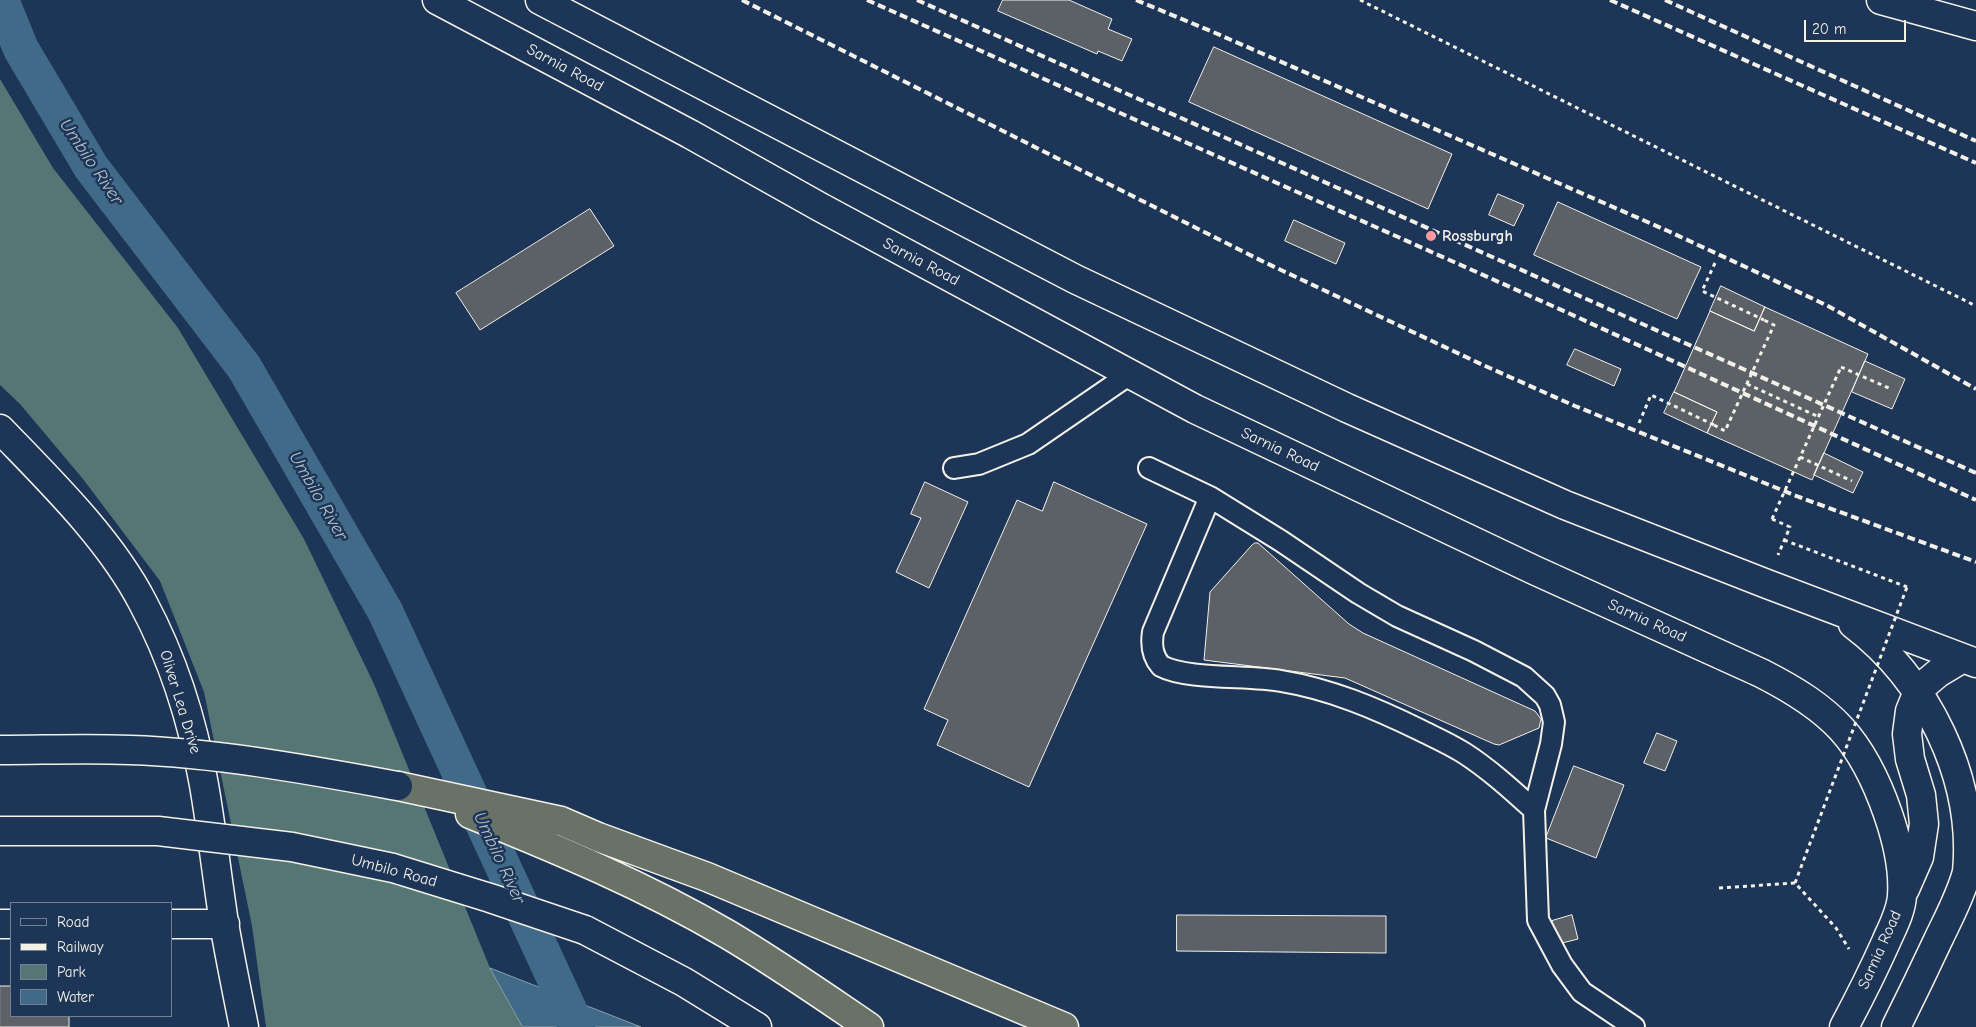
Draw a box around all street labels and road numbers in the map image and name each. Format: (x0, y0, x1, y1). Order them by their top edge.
street label: Sarnia Road (523, 40, 607, 96)
street label: Sarnia Road (879, 234, 963, 290)
street label: Sarnia Road (1238, 424, 1322, 476)
street label: Sarnia Road (1605, 595, 1689, 647)
street label: Oliver Lea Drive (155, 648, 205, 756)
street label: Umbilo Road (349, 850, 439, 892)
street label: Sarnia Road (1854, 908, 1906, 992)

